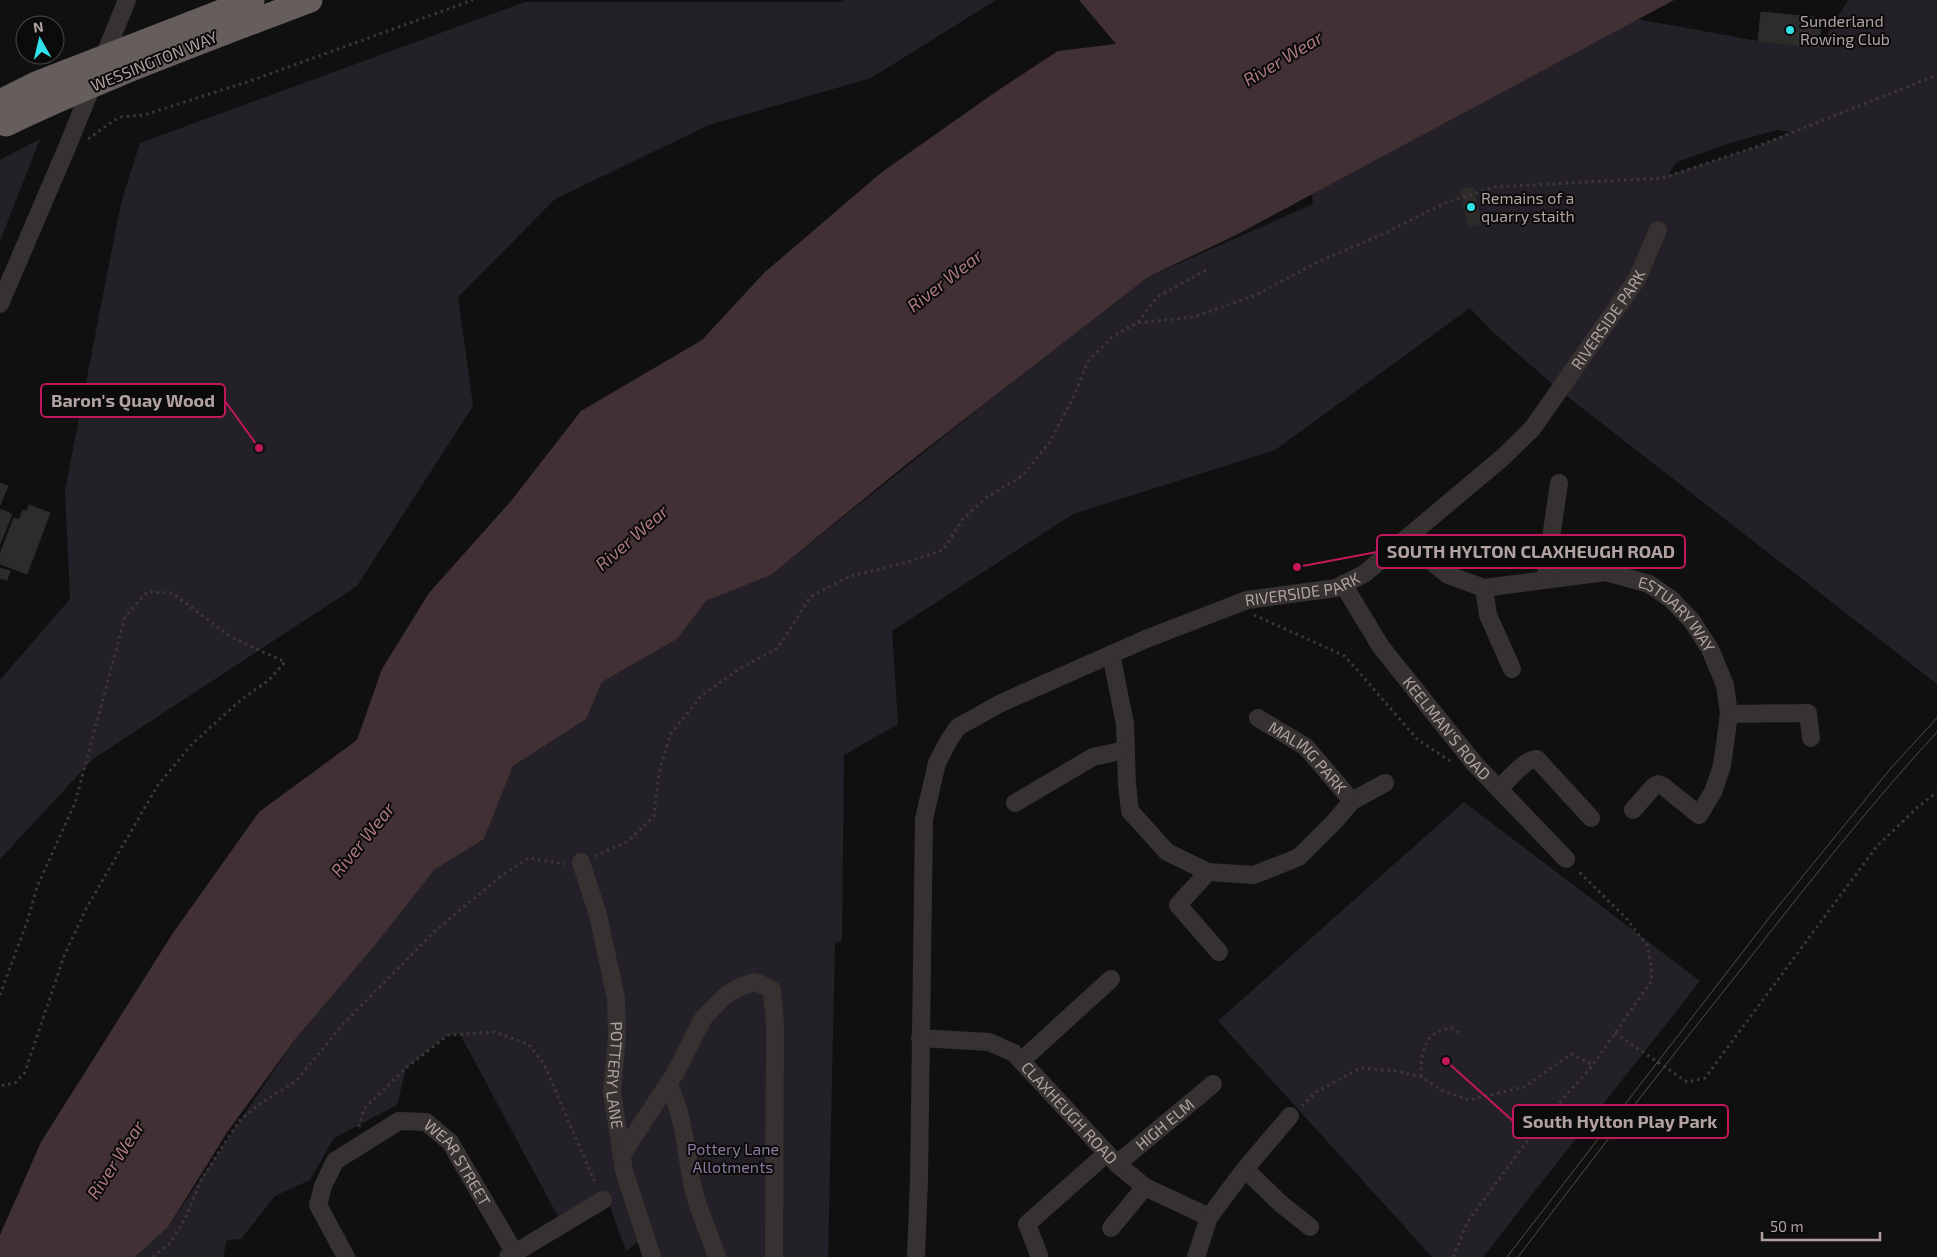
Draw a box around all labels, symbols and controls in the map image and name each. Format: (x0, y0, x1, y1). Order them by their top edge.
place label: Sunderland Rowing Club (1800, 11, 1890, 48)
north arrow (15, 15, 65, 65)
text: N (32, 18, 44, 36)
marker: Sunderland Rowing Club (1784, 24, 1796, 36)
water label: River Wear (1239, 25, 1327, 91)
street label: WESSINGTON WAY (88, 26, 220, 95)
place label: Remains of a quarry staith (1481, 188, 1575, 225)
marker: Remains of a quarry staith (1465, 201, 1477, 213)
water label: River Wear (902, 244, 987, 316)
street label: RIVERSIDE PARK (1567, 266, 1649, 373)
callout: Baron's Quay Wood (41, 384, 225, 417)
text: Baron's Quay Wood (51, 389, 215, 411)
water label: River Wear (590, 499, 673, 575)
callout: SOUTH HYLTON CLAXHEUGH ROAD (1377, 535, 1685, 568)
text: SOUTH HYLTON CLAXHEUGH ROAD (1387, 540, 1675, 562)
street label: RIVERSIDE PARK (1244, 567, 1363, 609)
street label: ESTUARY WAY (1636, 571, 1719, 655)
street label: KEELMAN'S ROAD (1399, 672, 1495, 783)
street label: MALING PARK (1266, 717, 1351, 797)
water label: River Wear (326, 797, 399, 881)
street label: POTTERY LANE (603, 1021, 628, 1130)
street label: CLAXHEUGH ROAD (1018, 1057, 1122, 1168)
street label: HIGH ELM (1131, 1094, 1197, 1154)
callout: South Hylton Play Park (1513, 1105, 1728, 1138)
text: South Hylton Play Park (1523, 1110, 1717, 1132)
water label: River Wear (82, 1115, 149, 1203)
street label: WEAR STREET (421, 1115, 495, 1209)
park label: Pottery Lane Allotments (687, 1139, 779, 1176)
scale bar (1762, 1210, 1880, 1242)
text: 50 m (1770, 1217, 1804, 1235)

